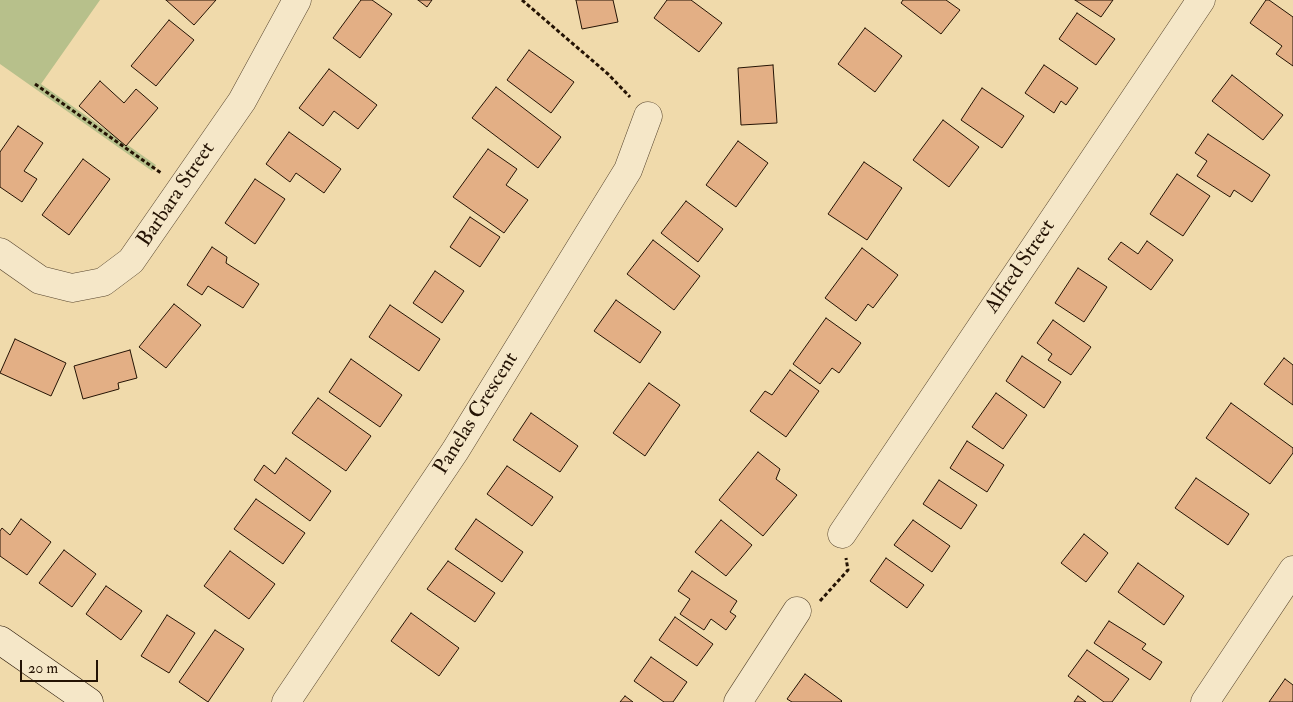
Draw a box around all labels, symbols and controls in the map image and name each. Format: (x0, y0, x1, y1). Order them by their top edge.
street label: Barbara Street (133, 138, 221, 252)
street label: Alfred Street (981, 215, 1061, 319)
street label: Panelas Crescent (429, 348, 525, 480)
scale bar (22, 650, 100, 682)
text: 20 m (28, 659, 58, 678)

